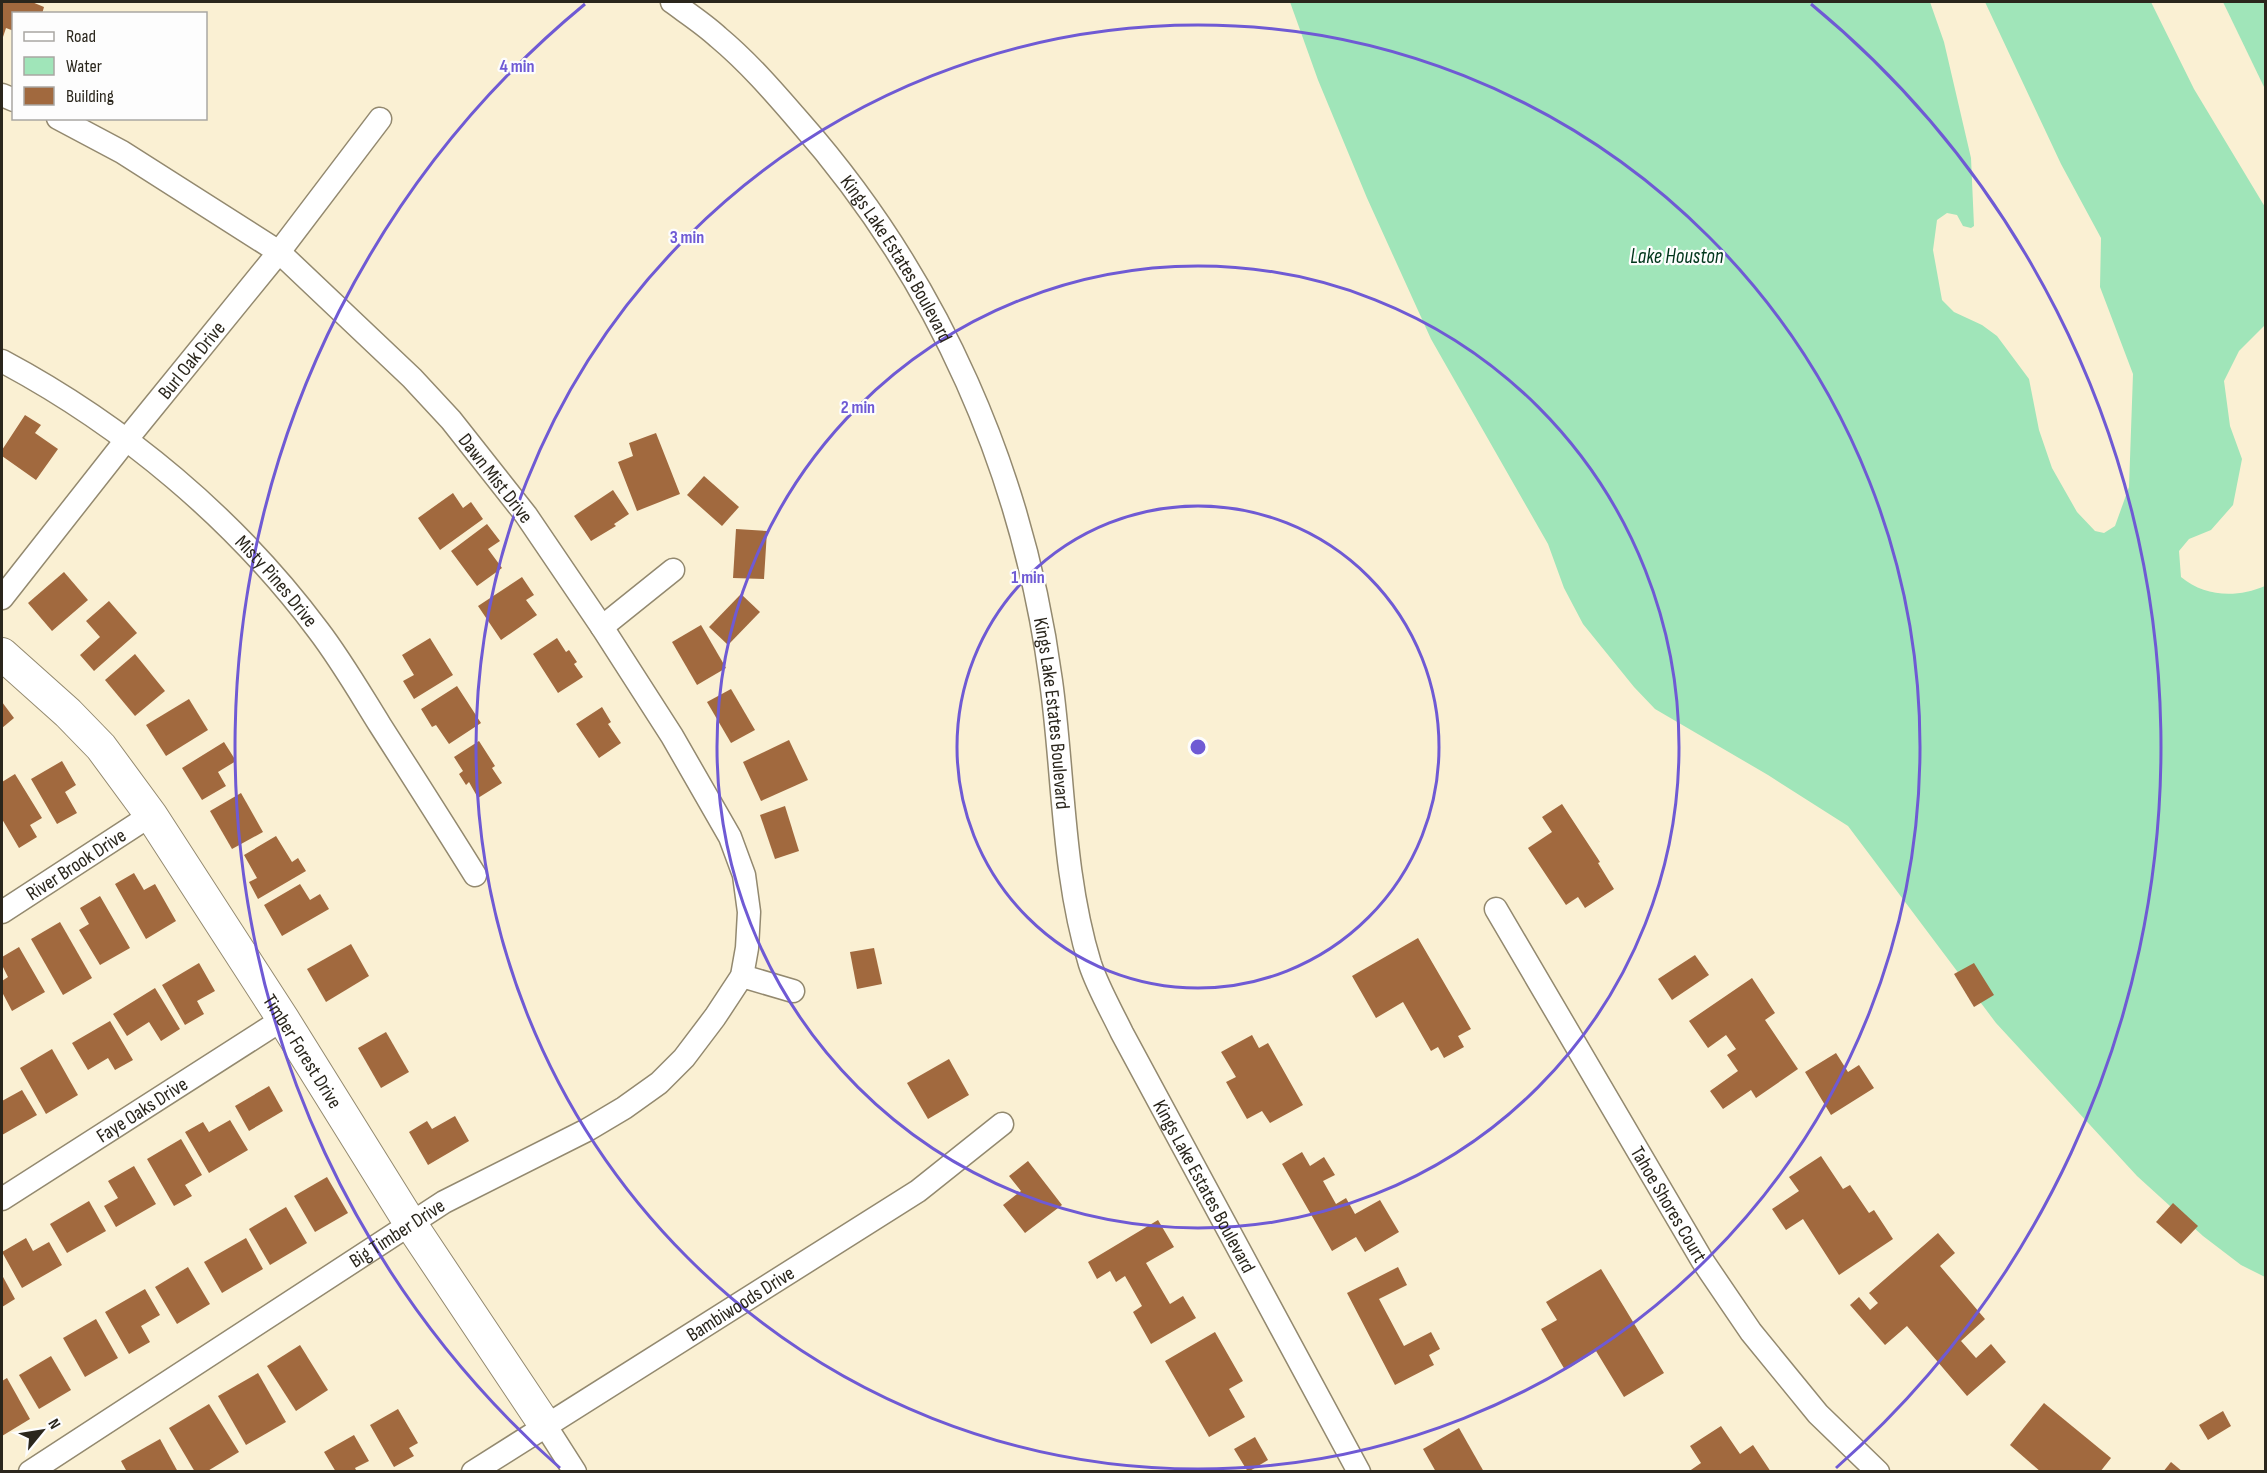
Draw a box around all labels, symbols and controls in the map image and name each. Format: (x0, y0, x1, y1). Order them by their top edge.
legend (12, 12, 207, 120)
text: Road (66, 26, 96, 47)
text: Water (66, 56, 102, 77)
text: 4 min (500, 56, 534, 77)
text: Building (66, 86, 114, 107)
street label: Kings Lake Estates Boulevard (835, 171, 957, 347)
text: 3 min (670, 227, 704, 248)
water label: Lake Houston (1630, 244, 1724, 269)
street label: Burl Oak Drive (153, 317, 231, 404)
text: 2 min (841, 397, 875, 418)
street label: Dawn Mist Drive (453, 429, 538, 528)
street label: Misty Pines Drive (230, 530, 322, 632)
text: 1 min (1011, 567, 1045, 588)
street label: Kings Lake Estates Boulevard (1028, 615, 1074, 810)
centre of rings (1188, 737, 1208, 757)
street label: River Brook Drive (22, 824, 131, 906)
street label: Timber Forest Drive (257, 990, 347, 1113)
street label: Faye Oaks Drive (92, 1072, 192, 1148)
street label: Kings Lake Estates Boulevard (1147, 1096, 1260, 1277)
street label: Tahoe Shores Court (1625, 1142, 1712, 1267)
street label: Big Timber Drive (345, 1194, 450, 1273)
street label: Bambiwoods Drive (682, 1261, 799, 1347)
north arrow (12, 1401, 72, 1461)
text: N (43, 1416, 64, 1433)

